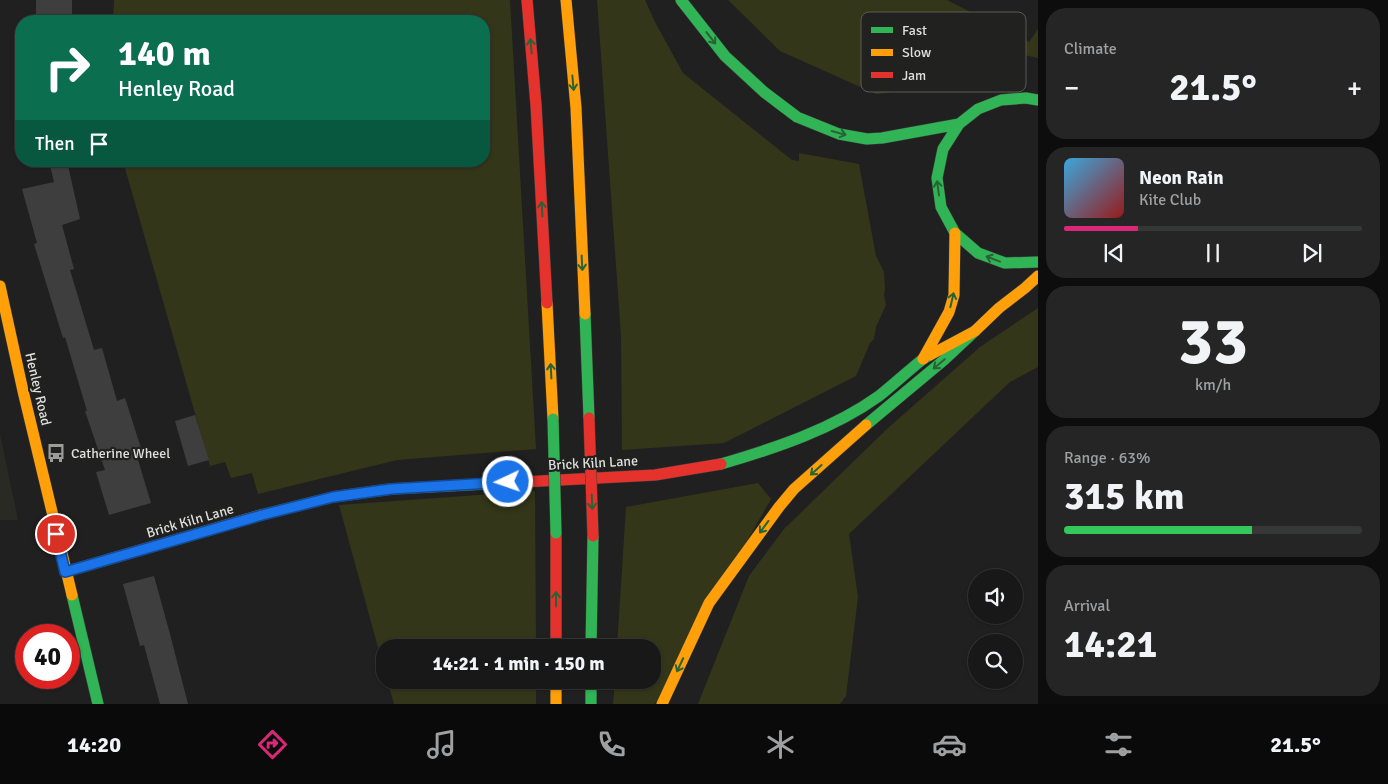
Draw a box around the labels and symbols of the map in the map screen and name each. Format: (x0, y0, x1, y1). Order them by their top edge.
legend (861, 12, 1026, 92)
text: Fast (902, 22, 927, 39)
one-way arrow (705, 32, 716, 45)
one-way arrow (526, 39, 536, 55)
text: Slow (902, 44, 931, 61)
text: Jam (902, 67, 926, 84)
one-way arrow (569, 75, 578, 91)
one-way arrow (831, 129, 847, 139)
one-way arrow (933, 181, 943, 197)
one-way arrow (537, 201, 546, 217)
one-way arrow (986, 253, 1001, 263)
one-way arrow (578, 255, 587, 271)
one-way arrow (948, 292, 957, 308)
street label: Henley Road (21, 351, 55, 427)
one-way arrow (933, 359, 946, 370)
one-way arrow (546, 363, 555, 379)
bus stop icon: Catherine Wheel (45, 442, 67, 464)
place label: Catherine Wheel (71, 445, 170, 462)
street label: Brick Kiln Lane (548, 452, 638, 474)
position arrow (481, 455, 533, 507)
one-way arrow (809, 464, 822, 476)
one-way arrow (587, 493, 597, 509)
street label: Brick Kiln Lane (144, 500, 236, 542)
pin (35, 513, 77, 555)
one-way arrow (759, 520, 769, 534)
one-way arrow (551, 591, 561, 608)
speed limit sign: 40 (15, 624, 80, 689)
one-way arrow (674, 658, 684, 673)

